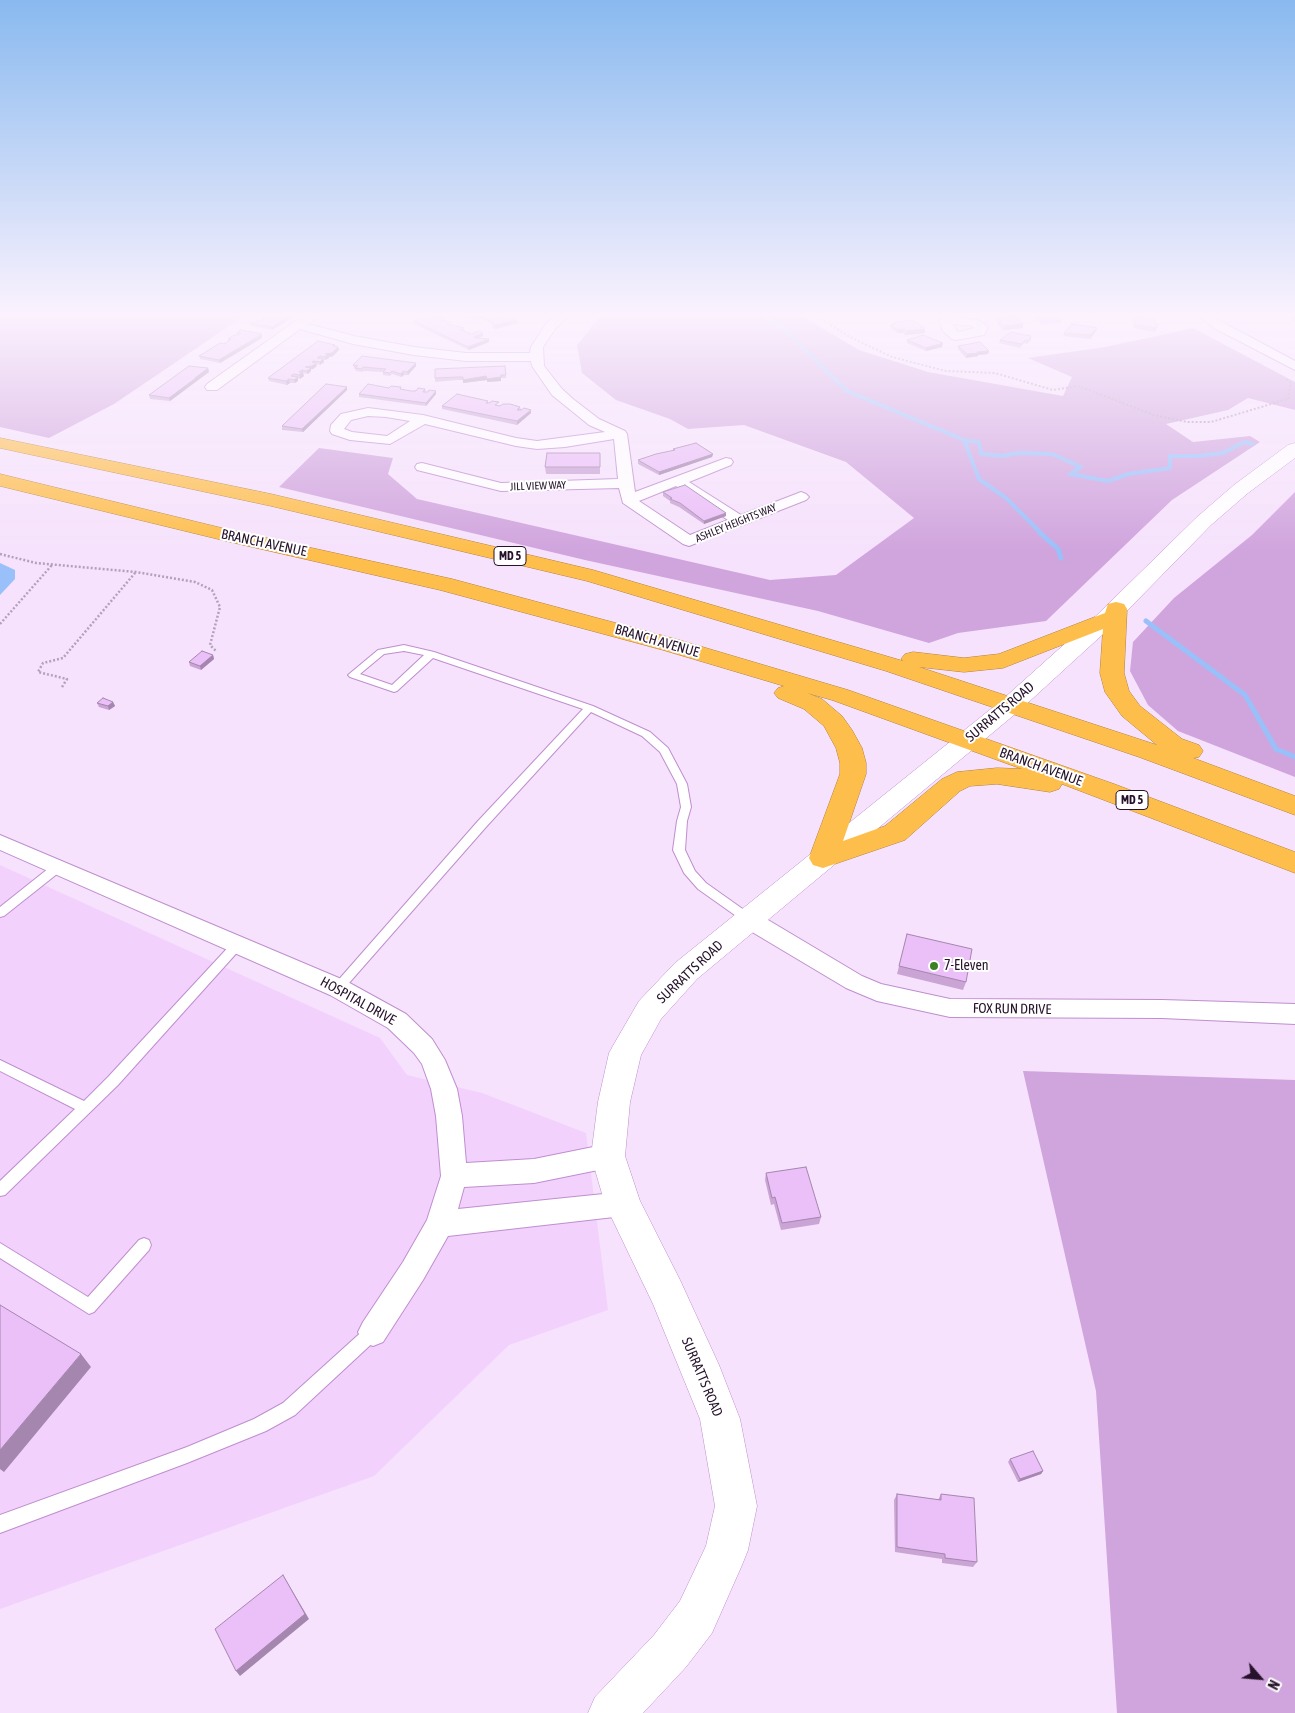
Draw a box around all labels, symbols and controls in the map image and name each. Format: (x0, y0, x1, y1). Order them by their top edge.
street label: JILL VIEW WAY (510, 478, 566, 494)
street label: ASHLEY HEIGHTS WAY (694, 501, 778, 545)
street label: BRANCH AVENUE (220, 526, 308, 560)
road number: MD 5 (494, 546, 526, 566)
street label: BRANCH AVENUE (613, 621, 701, 661)
street label: SURRATTS ROAD (962, 678, 1038, 746)
street label: BRANCH AVENUE (997, 744, 1085, 790)
road number: MD 5 (1116, 790, 1148, 810)
street label: SURRATTS ROAD (653, 937, 727, 1007)
place label: 7-Eleven (944, 958, 989, 974)
marker: 7-Eleven (928, 960, 940, 972)
street label: HOSPITAL DRIVE (317, 973, 399, 1029)
street label: FOX RUN DRIVE (973, 1000, 1051, 1018)
street label: SURRATTS ROAD (678, 1335, 726, 1419)
north arrow (1235, 1653, 1285, 1703)
text: N (1264, 1677, 1282, 1692)

